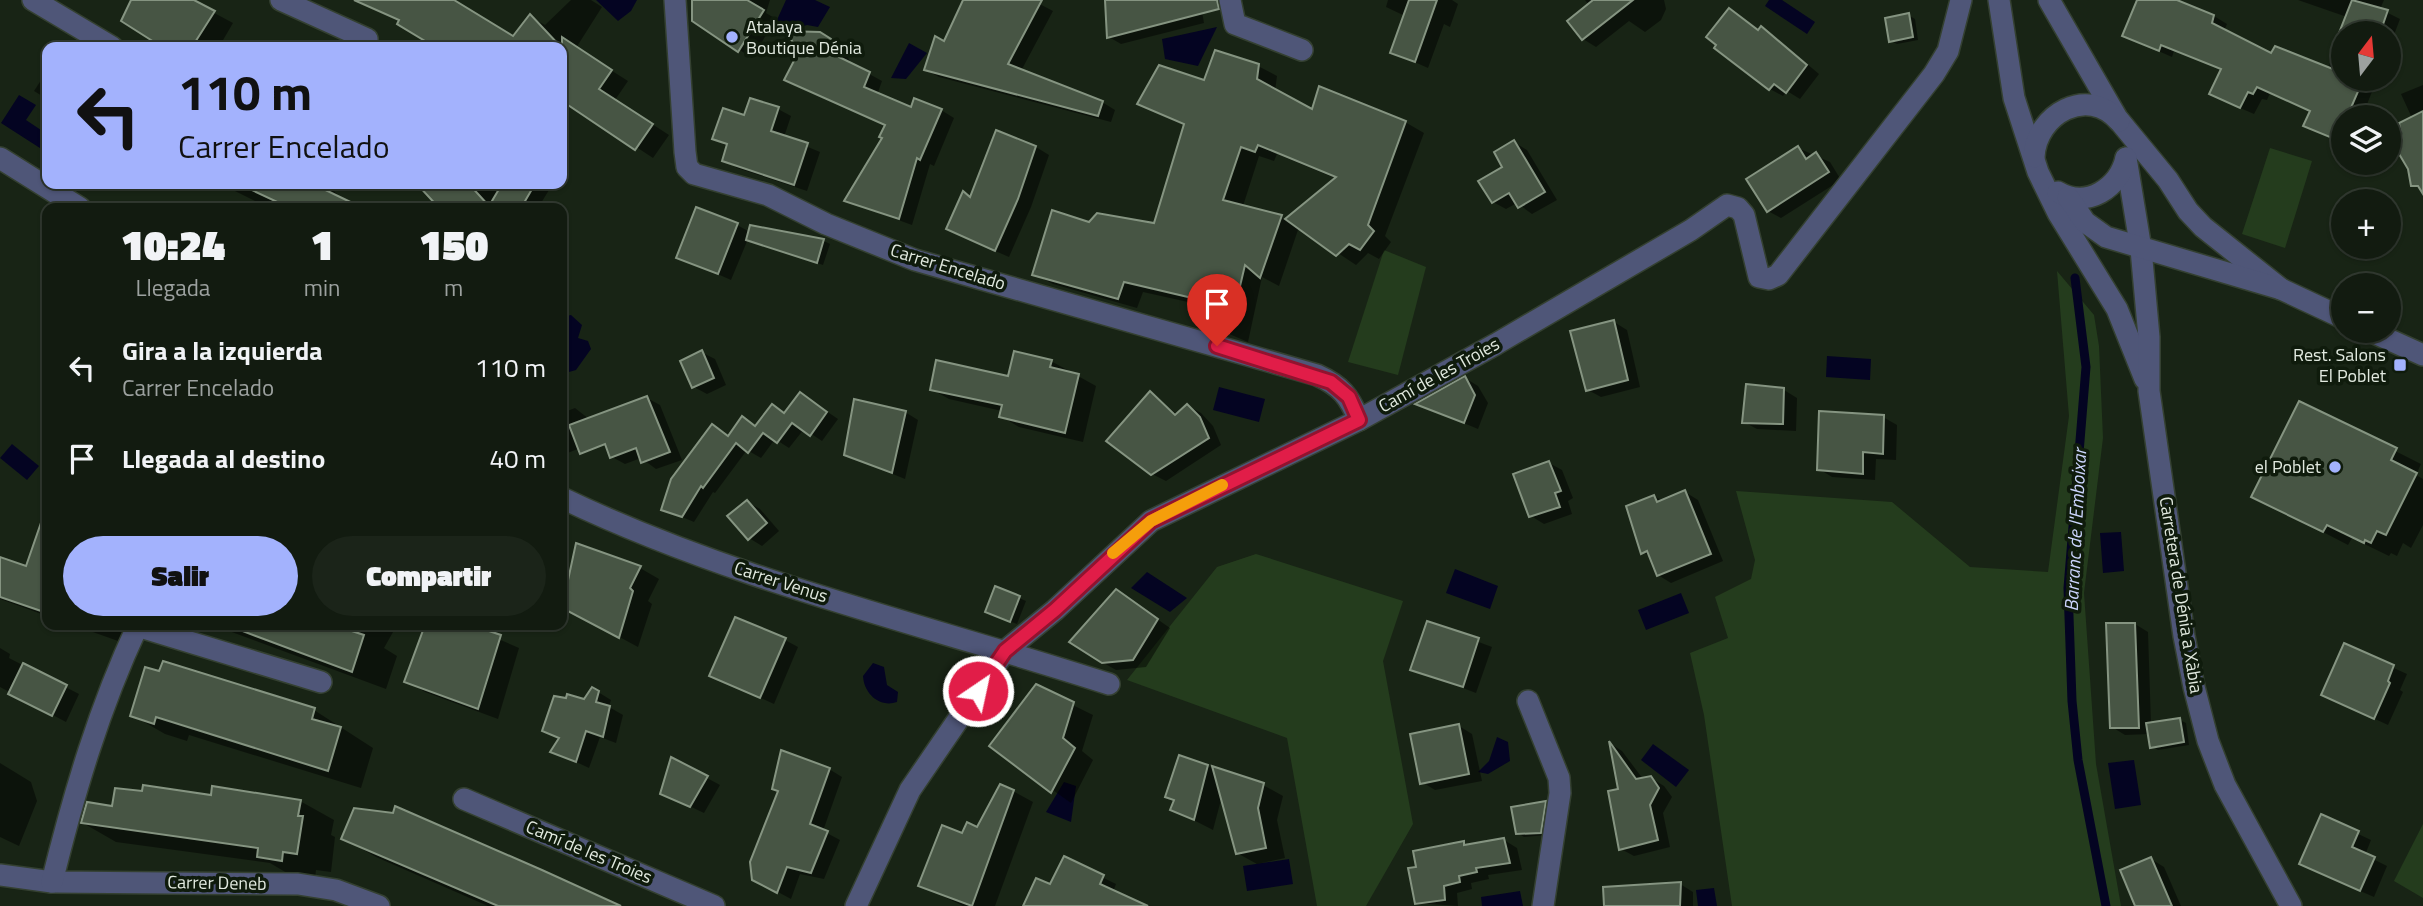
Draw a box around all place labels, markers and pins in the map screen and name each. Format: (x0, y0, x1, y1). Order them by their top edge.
place label: Atalaya Boutique Dénia (746, 13, 862, 61)
marker: Atalaya Boutique Dénia (724, 29, 740, 45)
pin (1187, 274, 1247, 346)
place label: Rest. Salons El Poblet (2293, 341, 2387, 389)
marker: Rest. Salons El Poblet (2392, 357, 2408, 373)
place label: el Poblet (2255, 453, 2322, 480)
marker: el Poblet (2327, 459, 2343, 475)

